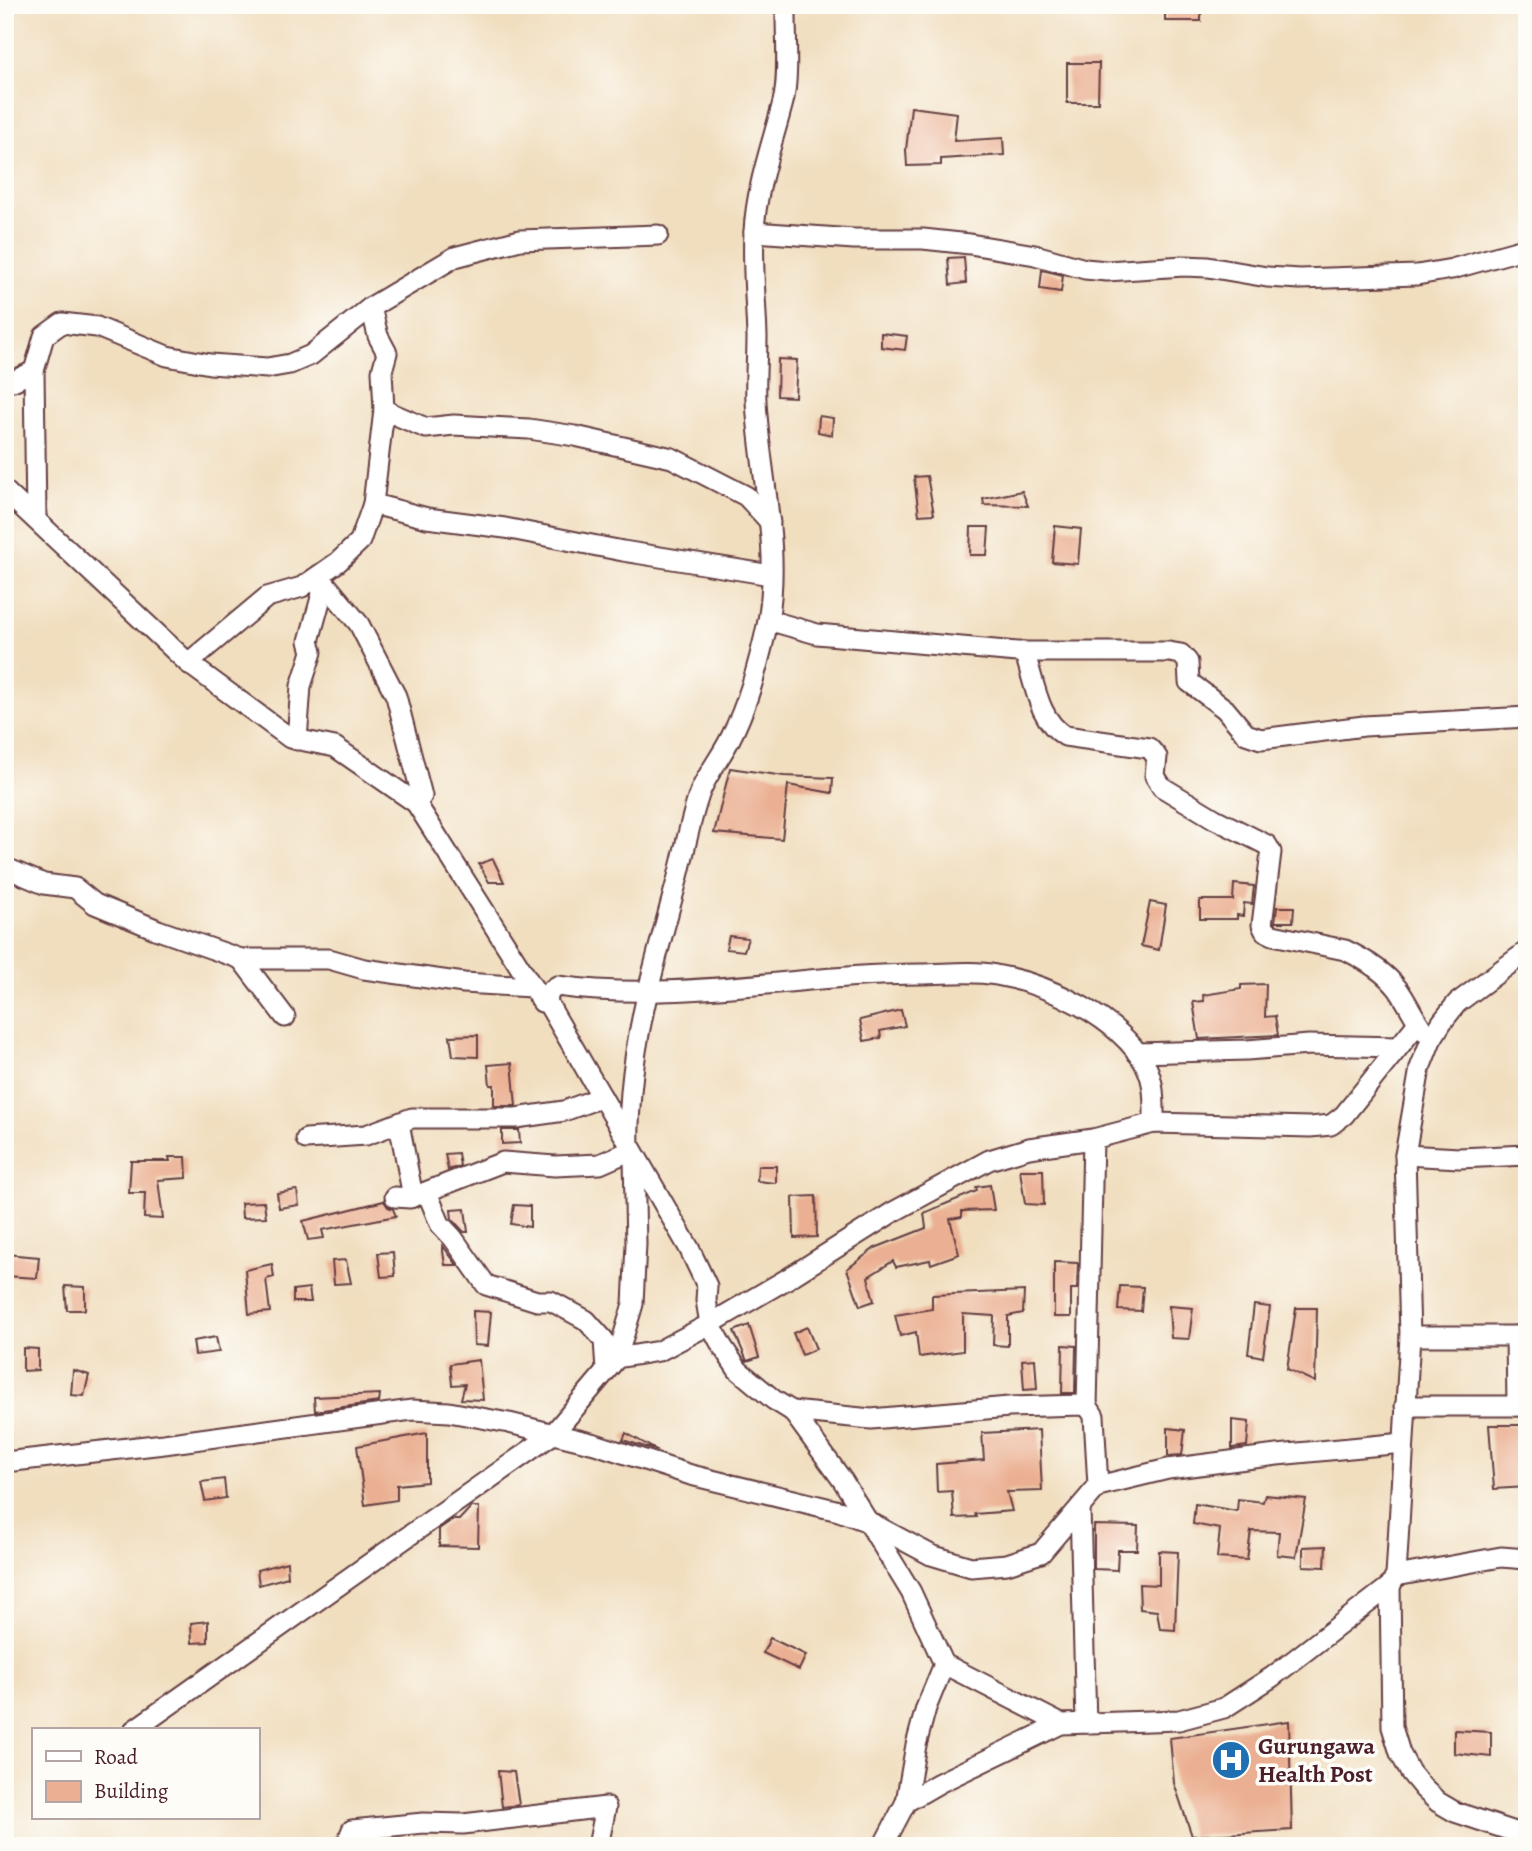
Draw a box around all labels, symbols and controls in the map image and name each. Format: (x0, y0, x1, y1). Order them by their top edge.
legend (32, 1728, 259, 1820)
place label: Gurungawa Health Post (1258, 1730, 1375, 1790)
hospital icon: Gurungawa Health Post (1210, 1739, 1252, 1781)
text: Road (94, 1743, 138, 1771)
text: Building (94, 1777, 169, 1805)

